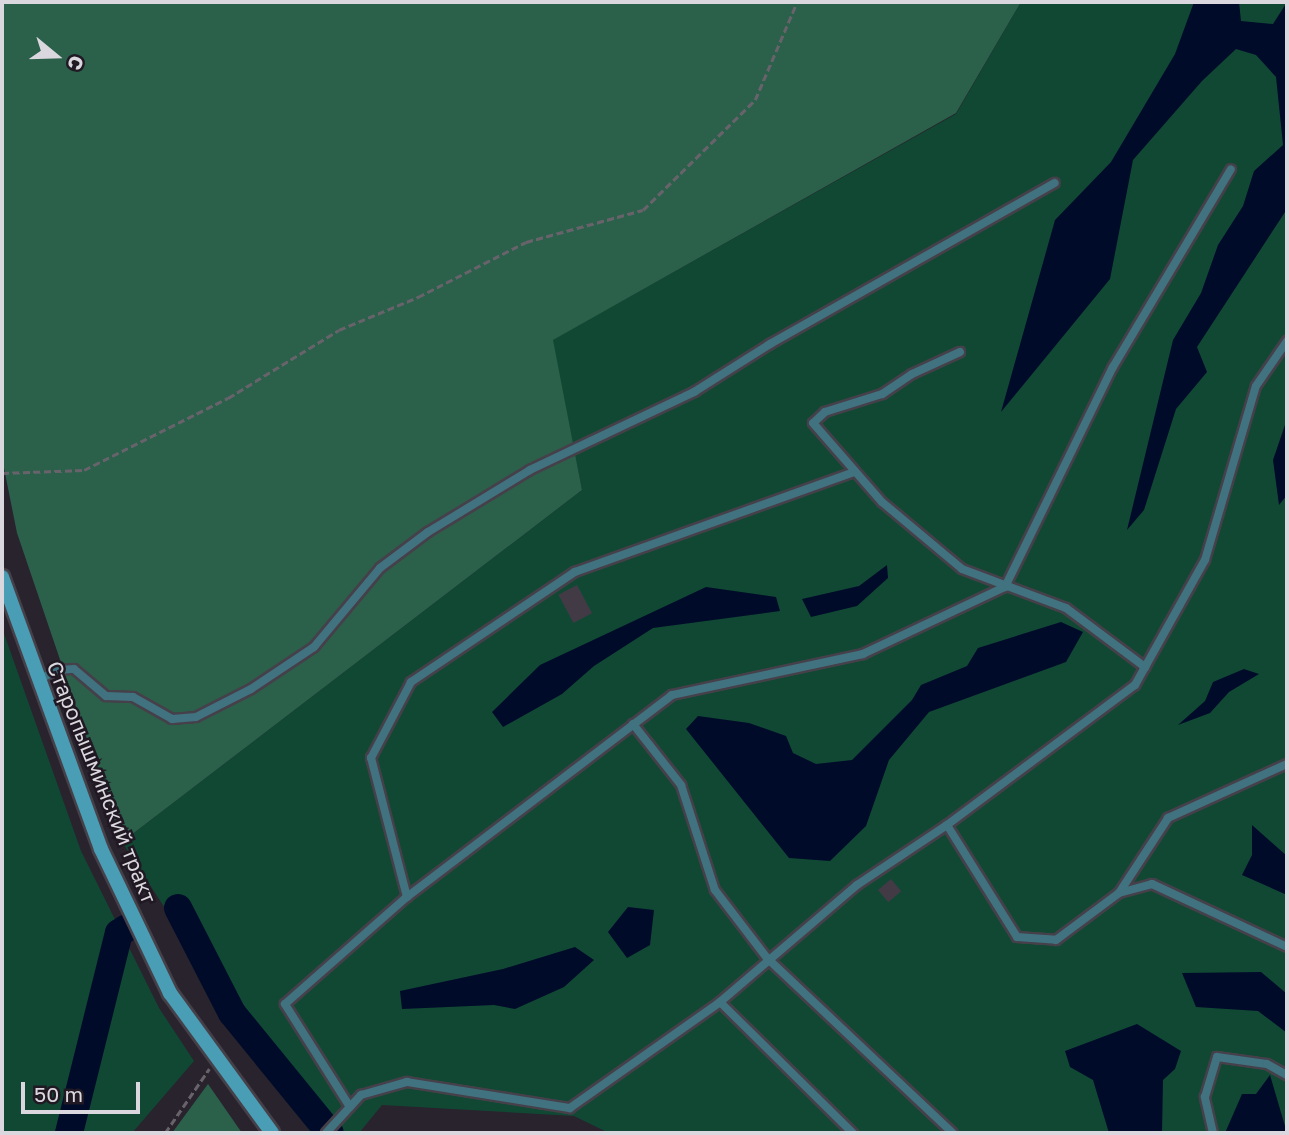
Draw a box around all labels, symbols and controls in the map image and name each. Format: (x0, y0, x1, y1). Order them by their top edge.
north arrow (21, 21, 91, 91)
text: С (63, 53, 89, 73)
street label: Старопышминский тракт (42, 657, 162, 907)
scale bar (24, 1068, 144, 1112)
text: 50 m (34, 1081, 83, 1107)

